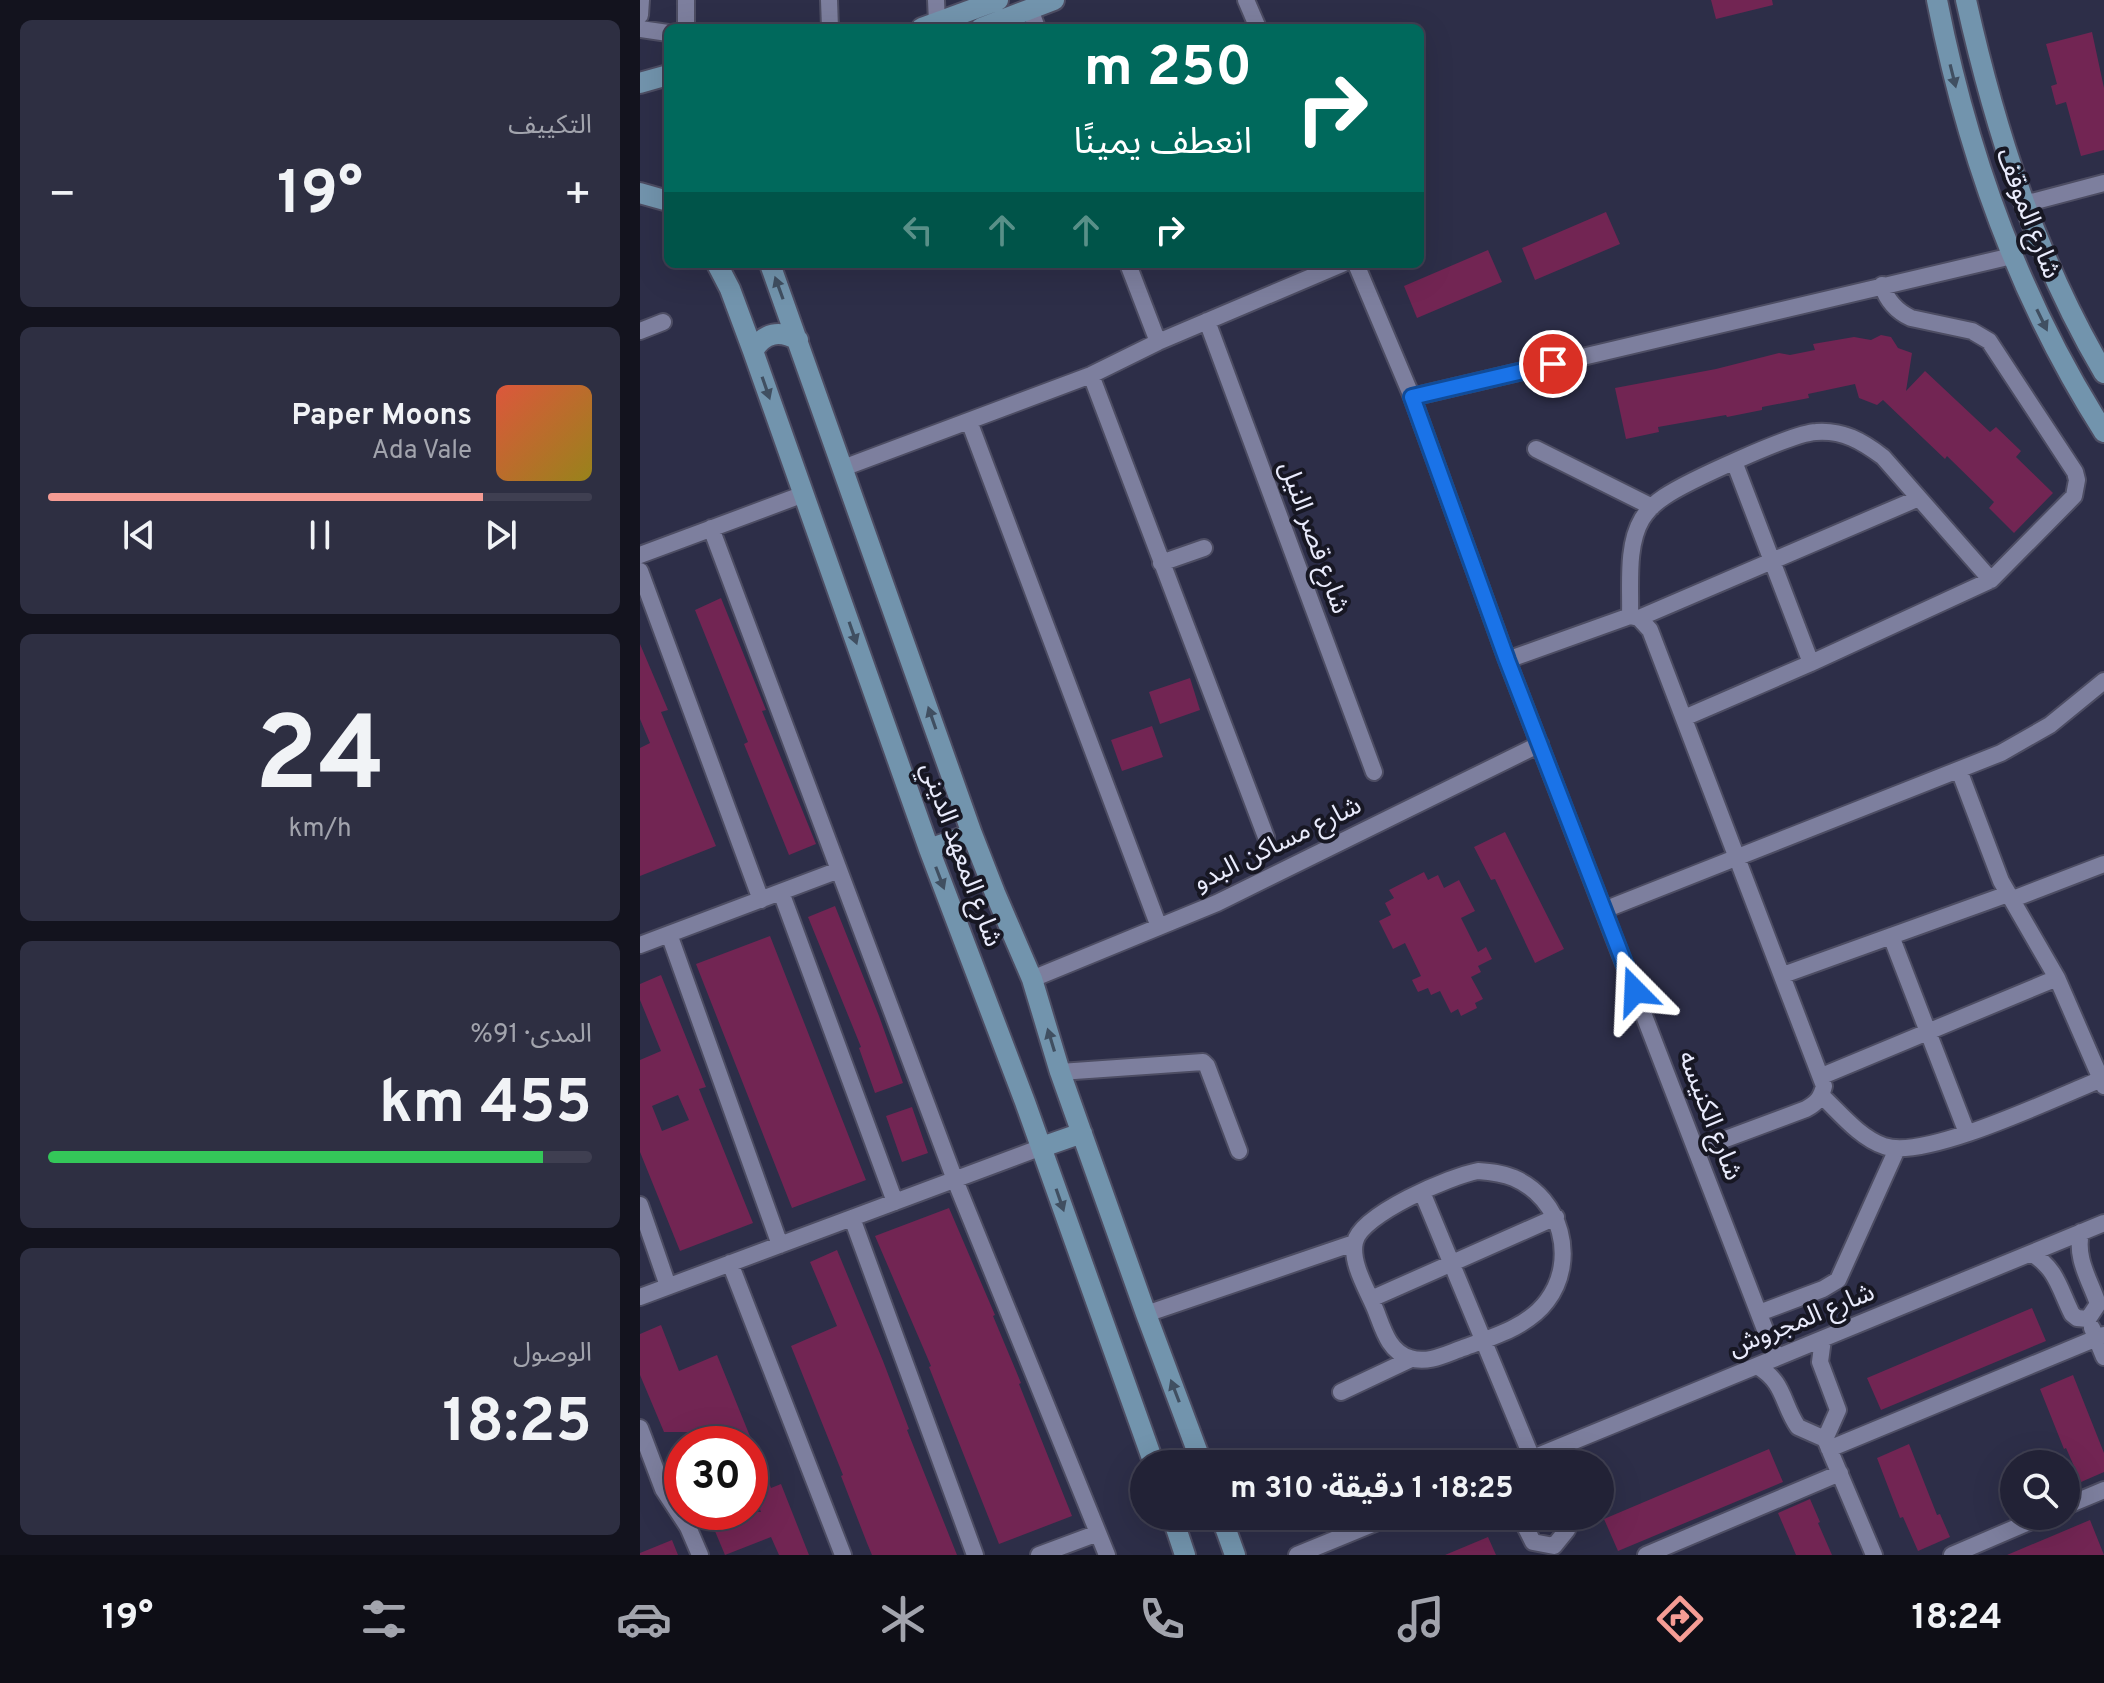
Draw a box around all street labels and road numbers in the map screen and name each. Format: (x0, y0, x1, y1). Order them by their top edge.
street label: شارع الموقف (1987, 144, 2067, 284)
street label: شارع قصر النيل (1270, 457, 1356, 619)
street label: شارع المعهد الديني (910, 758, 1009, 952)
street label: شارع مساكن البدو (1188, 790, 1368, 900)
street label: شارع الكنيسه (1669, 1046, 1749, 1186)
street label: شارع المجروش (1724, 1277, 1880, 1365)

